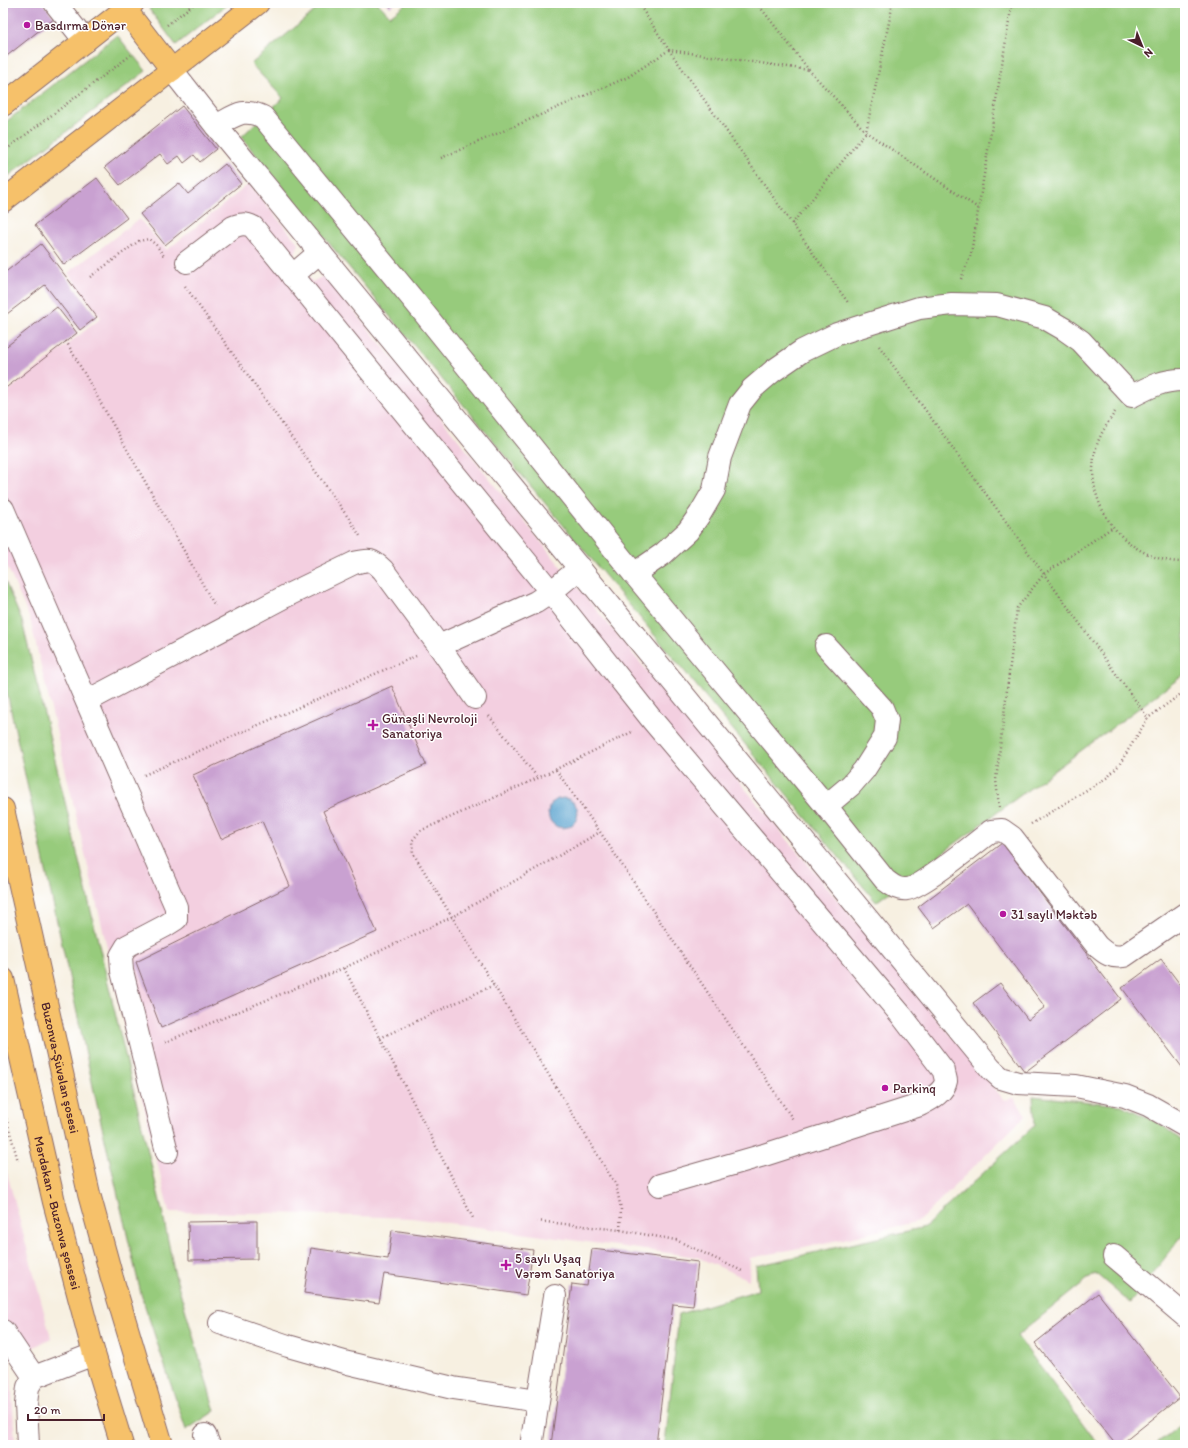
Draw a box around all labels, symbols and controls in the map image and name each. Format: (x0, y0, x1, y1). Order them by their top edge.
place label: Basdırma Dönər (35, 18, 127, 33)
marker: Basdırma Dönər (22, 20, 32, 30)
north arrow (1122, 26, 1162, 66)
text: N (1141, 46, 1156, 60)
place label: Günəşli Nevroloji Sanatoriya (382, 711, 477, 741)
marker: Günəşli Nevroloji Sanatoriya (367, 719, 379, 731)
place label: 31 saylı Məktəb (1011, 907, 1097, 922)
marker: 31 saylı Məktəb (998, 909, 1008, 919)
street label: Buzonva-Şüvəlan şosesi (38, 1001, 82, 1135)
place label: Parkinq (893, 1081, 936, 1096)
marker: Parkinq (880, 1083, 890, 1093)
street label: Mərdəkan - Buzonva şossesi (31, 1135, 84, 1291)
place label: 5 saylı Uşaq Vərəm Sanatoriya (515, 1251, 615, 1281)
marker: 5 saylı Uşaq Vərəm Sanatoriya (500, 1259, 512, 1271)
scale bar (28, 1396, 104, 1422)
text: 20 m (34, 1403, 61, 1417)

